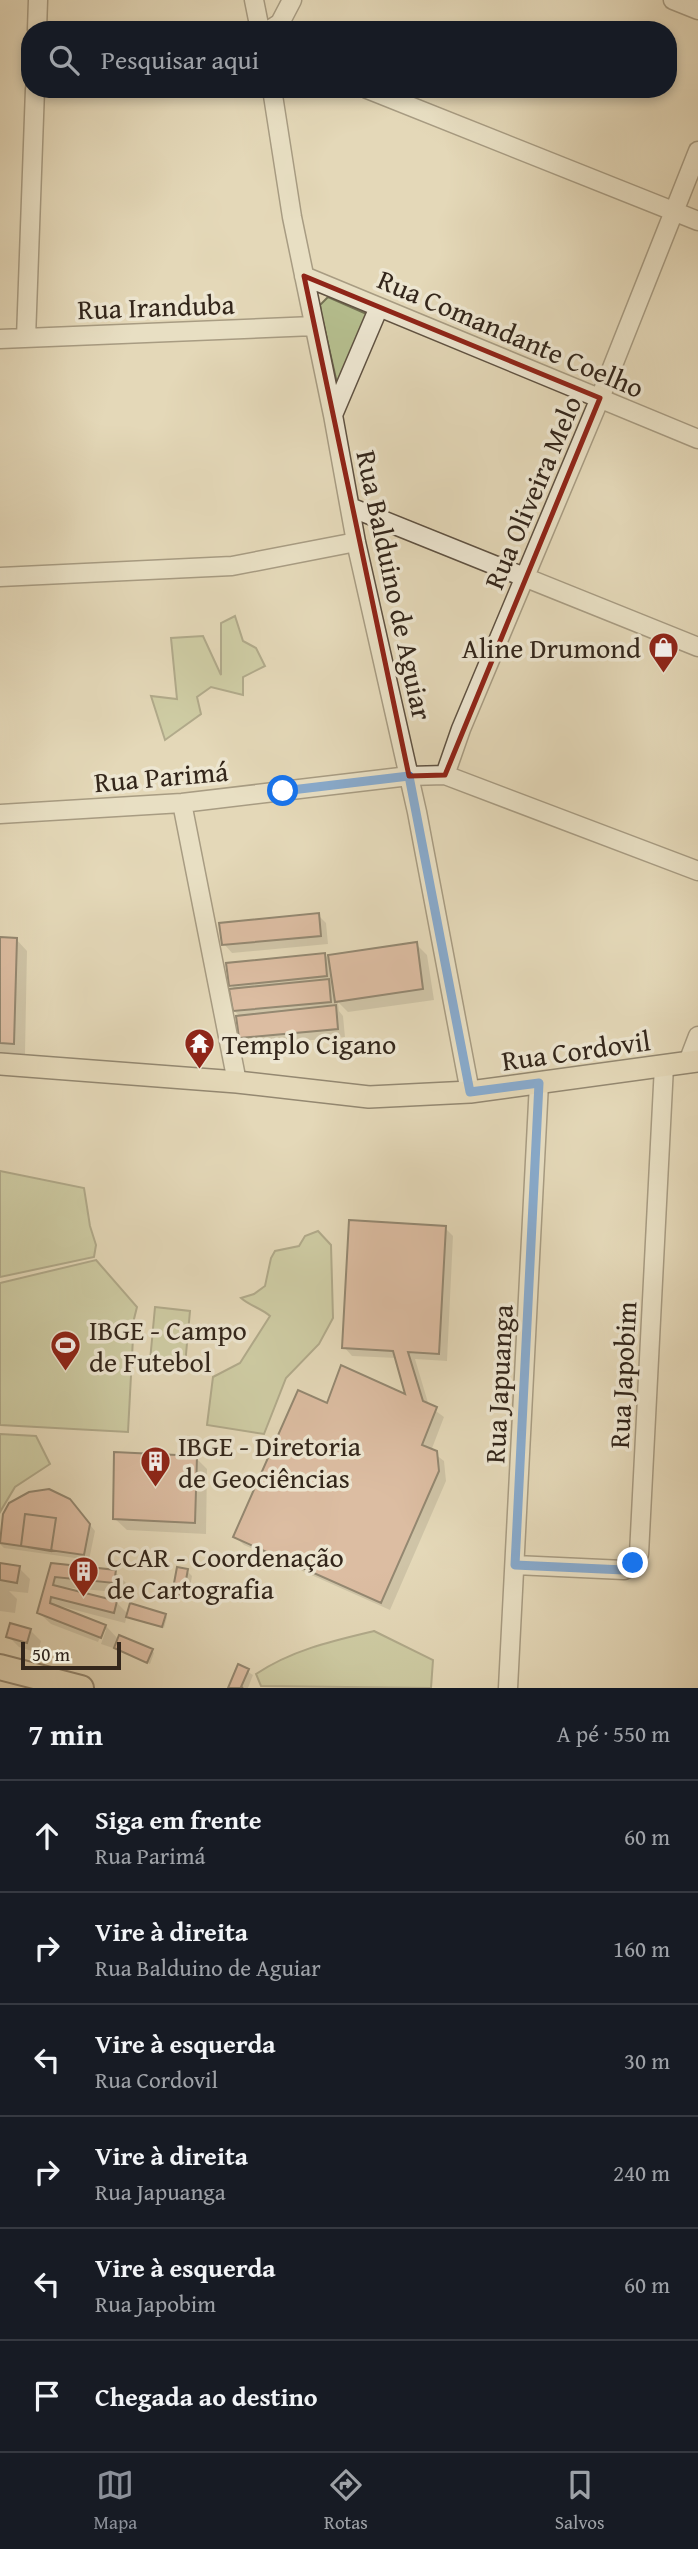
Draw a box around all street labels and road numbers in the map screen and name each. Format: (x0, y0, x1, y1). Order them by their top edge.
street label: Rua Comandante Coelho (372, 258, 650, 408)
street label: Rua Iranduba (77, 283, 236, 329)
street label: Rua Oliveira Melo (473, 389, 591, 595)
street label: Rua Balduino de Aguiar (346, 446, 444, 724)
street label: Rua Parimá (92, 750, 231, 802)
street label: Rua Cordovil (499, 1019, 653, 1081)
street label: Rua Japobim (598, 1300, 646, 1450)
street label: Rua Japuanga (473, 1303, 523, 1465)

